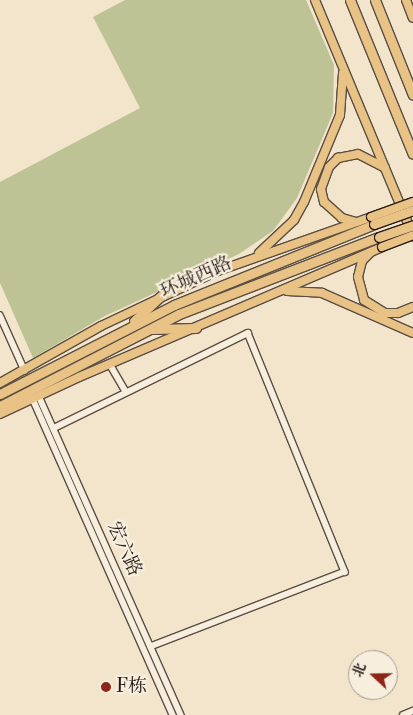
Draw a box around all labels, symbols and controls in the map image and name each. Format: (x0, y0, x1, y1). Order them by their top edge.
street label: 环城西路 (157, 252, 235, 304)
street label: 宏六路 (102, 518, 146, 580)
north arrow (348, 650, 398, 700)
text: 北 (349, 660, 370, 679)
place label: F栋 (116, 676, 147, 698)
marker: F栋 (100, 681, 112, 693)

